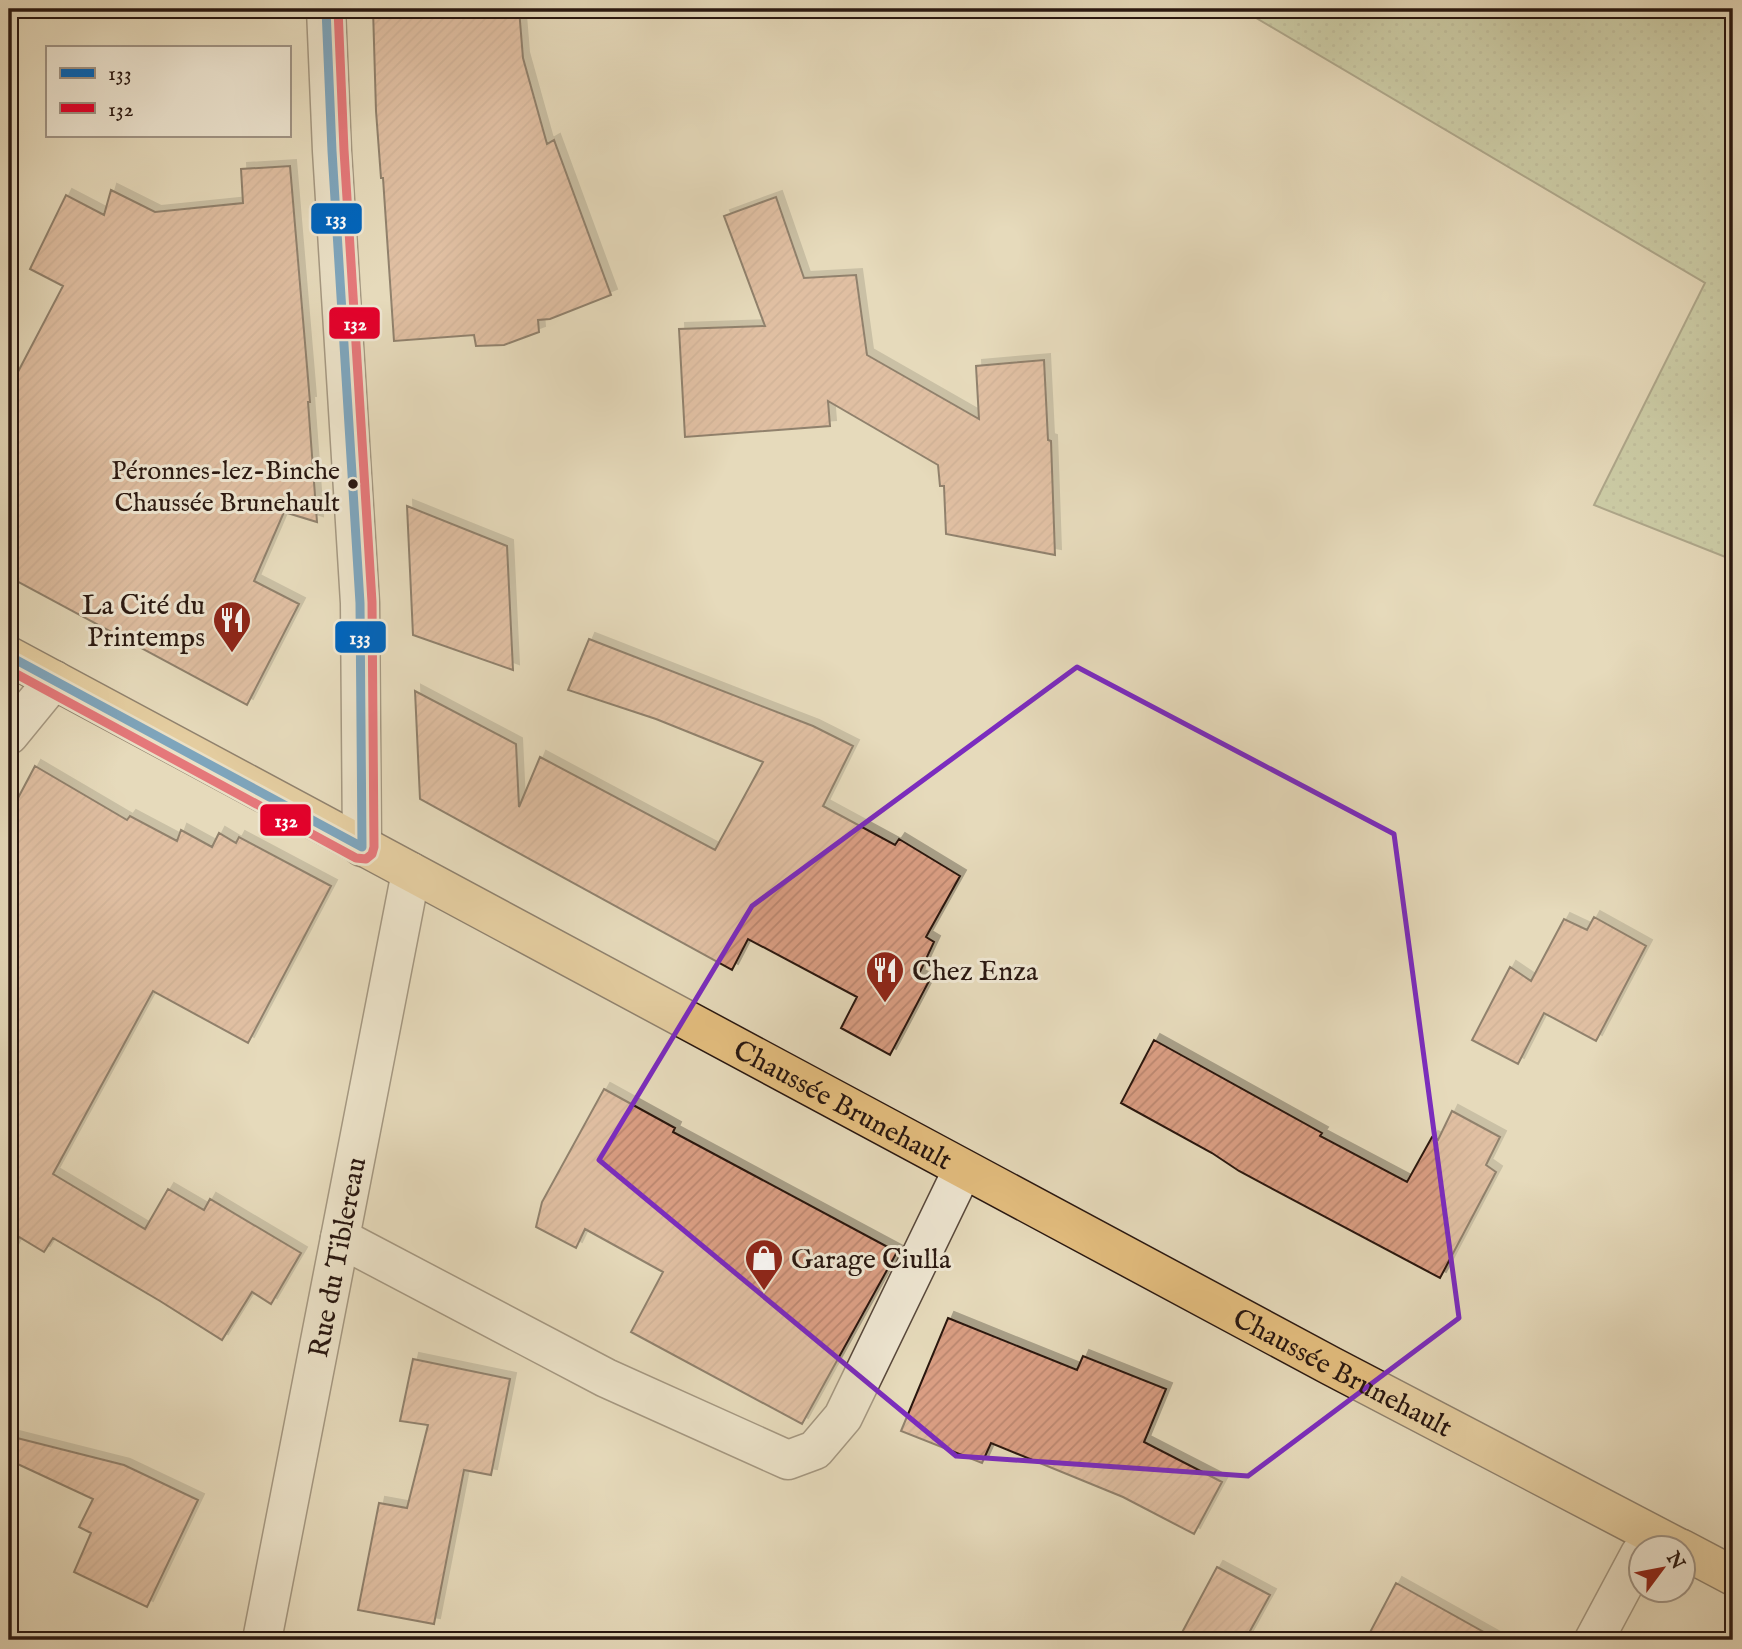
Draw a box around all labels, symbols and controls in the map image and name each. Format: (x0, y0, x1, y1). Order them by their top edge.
legend (46, 46, 290, 136)
text: 133 (108, 61, 132, 88)
text: 132 (108, 97, 134, 124)
line badge: 133 (310, 202, 363, 235)
text: 133 (325, 208, 347, 232)
line badge: 132 (328, 306, 381, 340)
text: 132 (343, 313, 367, 337)
place label: Péronnes-lez-Binche Chaussée Brunehault (111, 455, 340, 520)
marker: Péronnes-lez-Binche Chaussée Brunehault (346, 477, 360, 491)
place label: La Cité du Printemps (82, 589, 205, 656)
restaurant icon: La Cité du Printemps (211, 599, 253, 654)
line badge: 133 (334, 620, 387, 654)
text: 133 (349, 627, 371, 651)
line badge: 132 (259, 803, 312, 837)
text: 132 (274, 810, 298, 834)
restaurant icon: Chez Enza (864, 949, 906, 1004)
place label: Chez Enza (912, 955, 1039, 990)
street label: Chaussée Brunehault (727, 1033, 958, 1179)
street label: Rue du Tiblereau (302, 1155, 375, 1361)
shop icon: Garage Ciulla (743, 1237, 785, 1292)
place label: Garage Ciulla (791, 1243, 952, 1278)
street label: Chaussée Brunehault (1226, 1302, 1458, 1446)
north arrow (1626, 1534, 1696, 1604)
text: N (1660, 1547, 1690, 1575)

